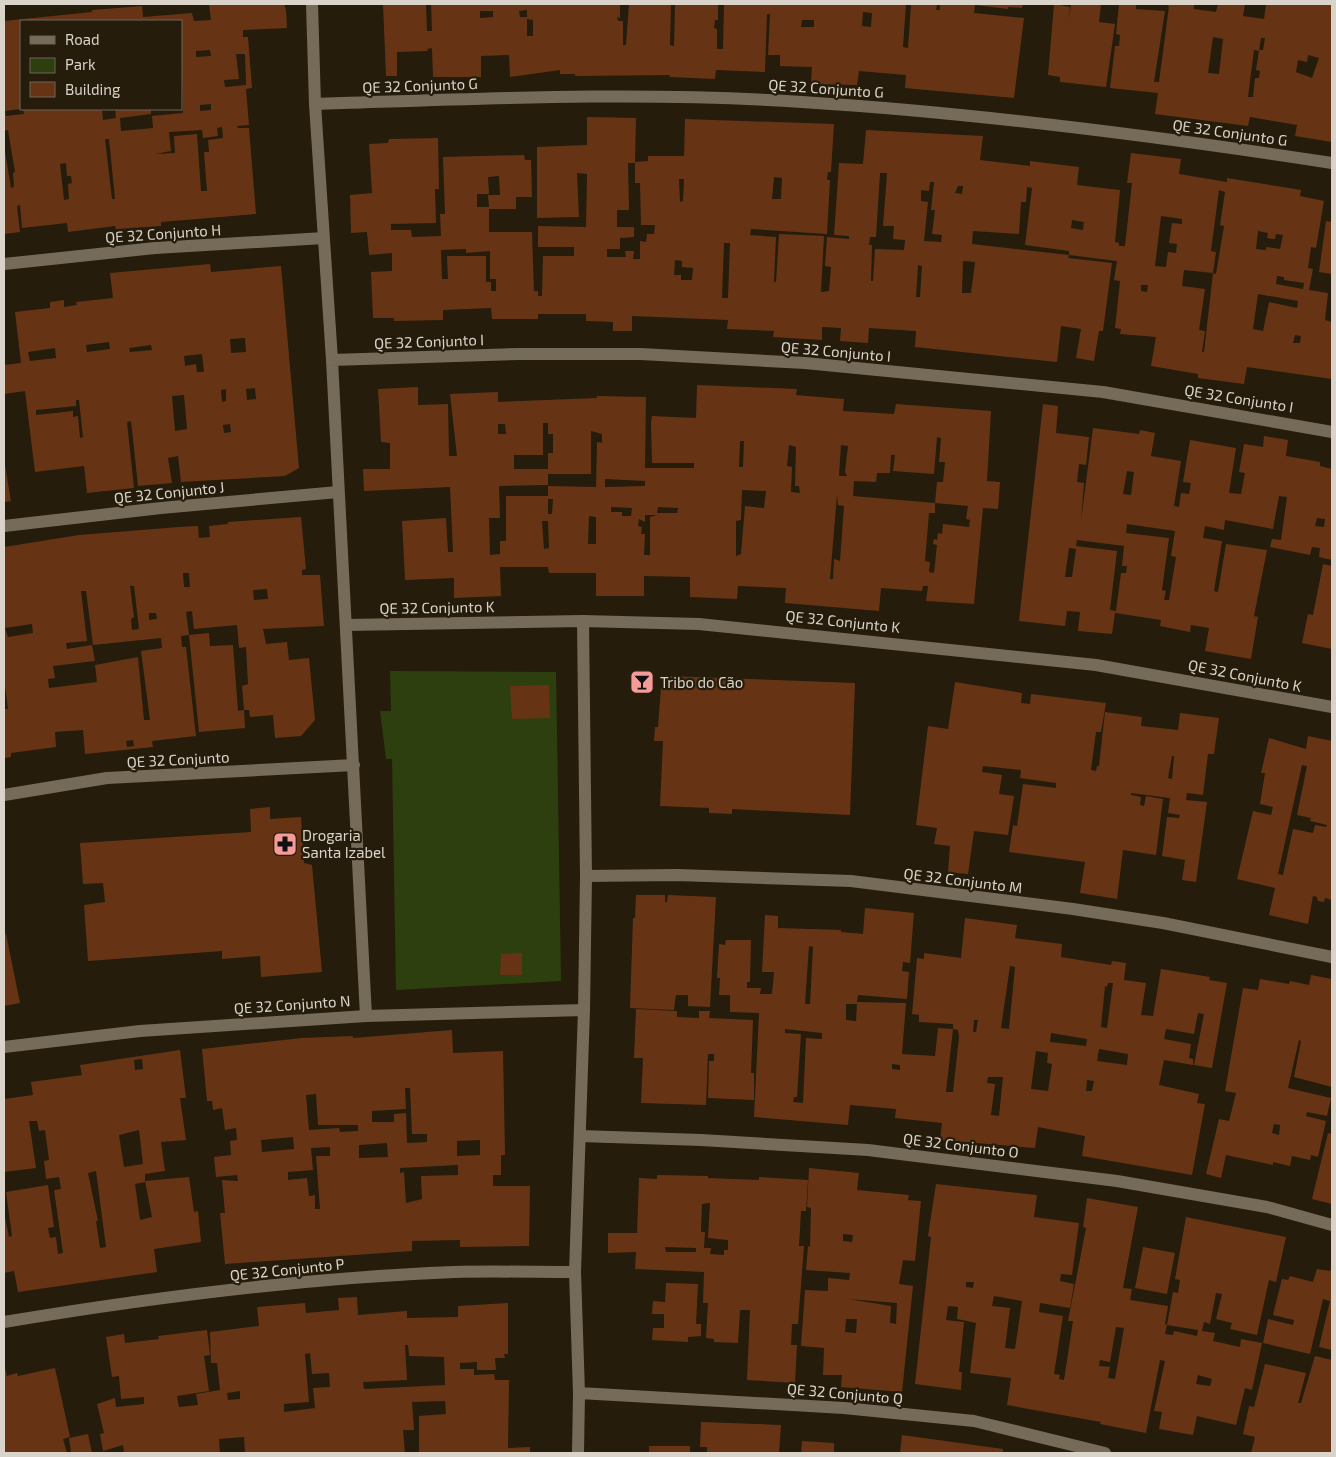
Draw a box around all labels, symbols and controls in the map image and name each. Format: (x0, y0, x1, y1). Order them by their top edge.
legend (20, 20, 182, 110)
text: Road (65, 30, 100, 48)
text: Park (65, 55, 96, 73)
street label: QE 32 Conjunto G (362, 74, 478, 97)
street label: QE 32 Conjunto G (768, 75, 884, 102)
text: Building (65, 80, 121, 98)
street label: QE 32 Conjunto G (1171, 115, 1289, 150)
street label: QE 32 Conjunto H (104, 220, 222, 247)
street label: QE 32 Conjunto I (374, 330, 484, 353)
street label: QE 32 Conjunto I (780, 337, 892, 366)
street label: QE 32 Conjunto I (1183, 380, 1295, 416)
street label: QE 32 Conjunto J (113, 477, 225, 508)
street label: QE 32 Conjunto K (379, 597, 495, 618)
street label: QE 32 Conjunto K (785, 606, 901, 637)
street label: QE 32 Conjunto K (1187, 655, 1303, 696)
bar icon: Tribo do Cão (629, 669, 655, 695)
place label: Tribo do Cão (660, 673, 743, 691)
street label: QE 32 Conjunto (126, 747, 230, 772)
place label: Drogaria Santa Izabel (302, 826, 386, 861)
pharmacy icon: Drogaria Santa Izabel (272, 831, 298, 857)
street label: QE 32 Conjunto M (903, 864, 1023, 897)
street label: QE 32 Conjunto N (233, 991, 351, 1018)
street label: QE 32 Conjunto O (902, 1129, 1020, 1162)
street label: QE 32 Conjunto P (229, 1254, 345, 1285)
street label: QE 32 Conjunto Q (786, 1379, 904, 1408)

